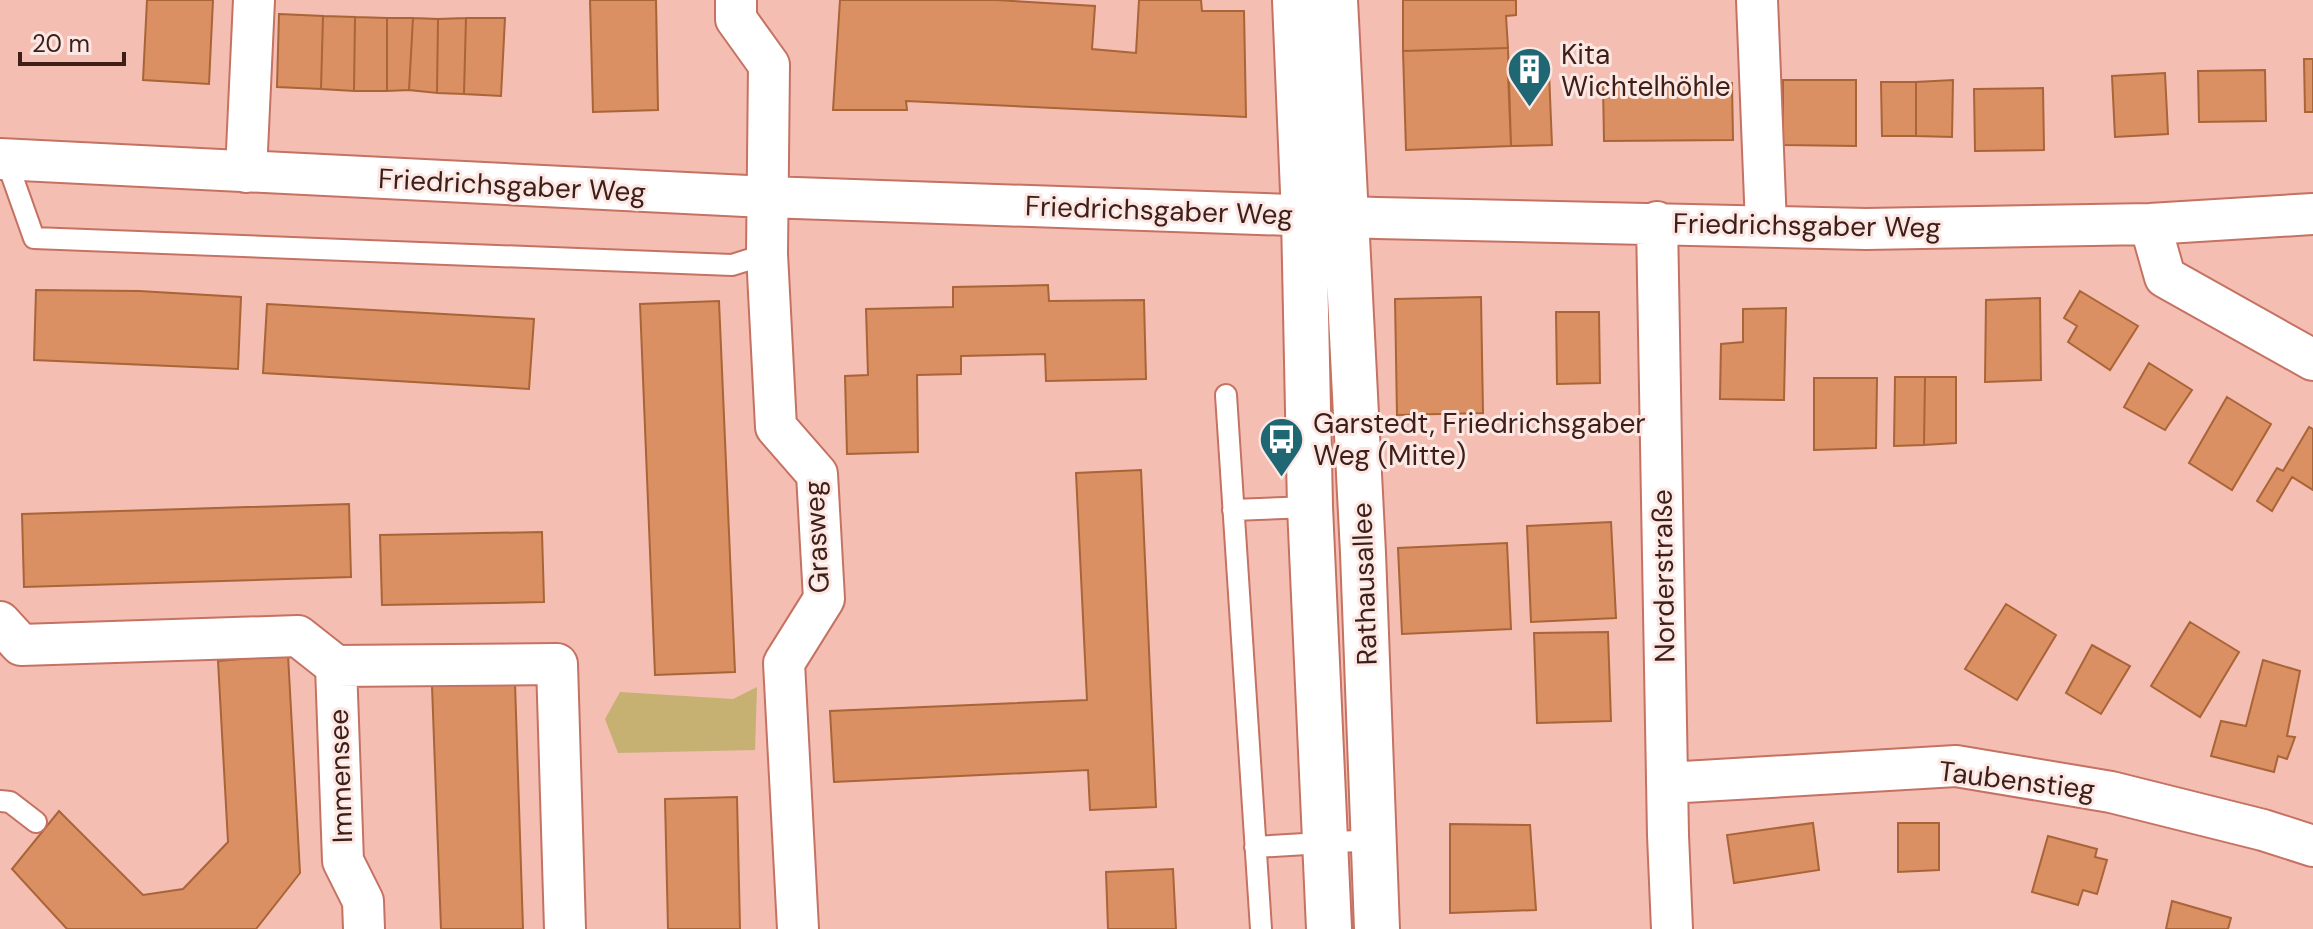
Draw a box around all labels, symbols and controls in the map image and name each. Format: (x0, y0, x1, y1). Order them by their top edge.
scale bar (20, 16, 124, 66)
text: 20 m (32, 28, 90, 59)
place label: Kita Wichtelhöhle (1561, 36, 1731, 105)
building icon: Kita Wichtelhöhle (1506, 46, 1554, 109)
street label: Friedrichsgaber Weg (377, 160, 647, 211)
street label: Friedrichsgaber Weg (1024, 187, 1294, 234)
street label: Friedrichsgaber Weg (1673, 205, 1941, 246)
place label: Garstedt, Friedrichsgaber Weg (Mitte) (1313, 405, 1646, 474)
bus stop icon: Garstedt, Friedrichsgaber Weg (Mitte) (1258, 415, 1306, 478)
street label: Grasweg (795, 480, 838, 594)
street label: Norderstraße (1643, 489, 1684, 663)
street label: Rathausallee (1343, 502, 1386, 666)
street label: Immensee (320, 708, 361, 844)
street label: Taubenstieg (1937, 753, 2097, 808)

